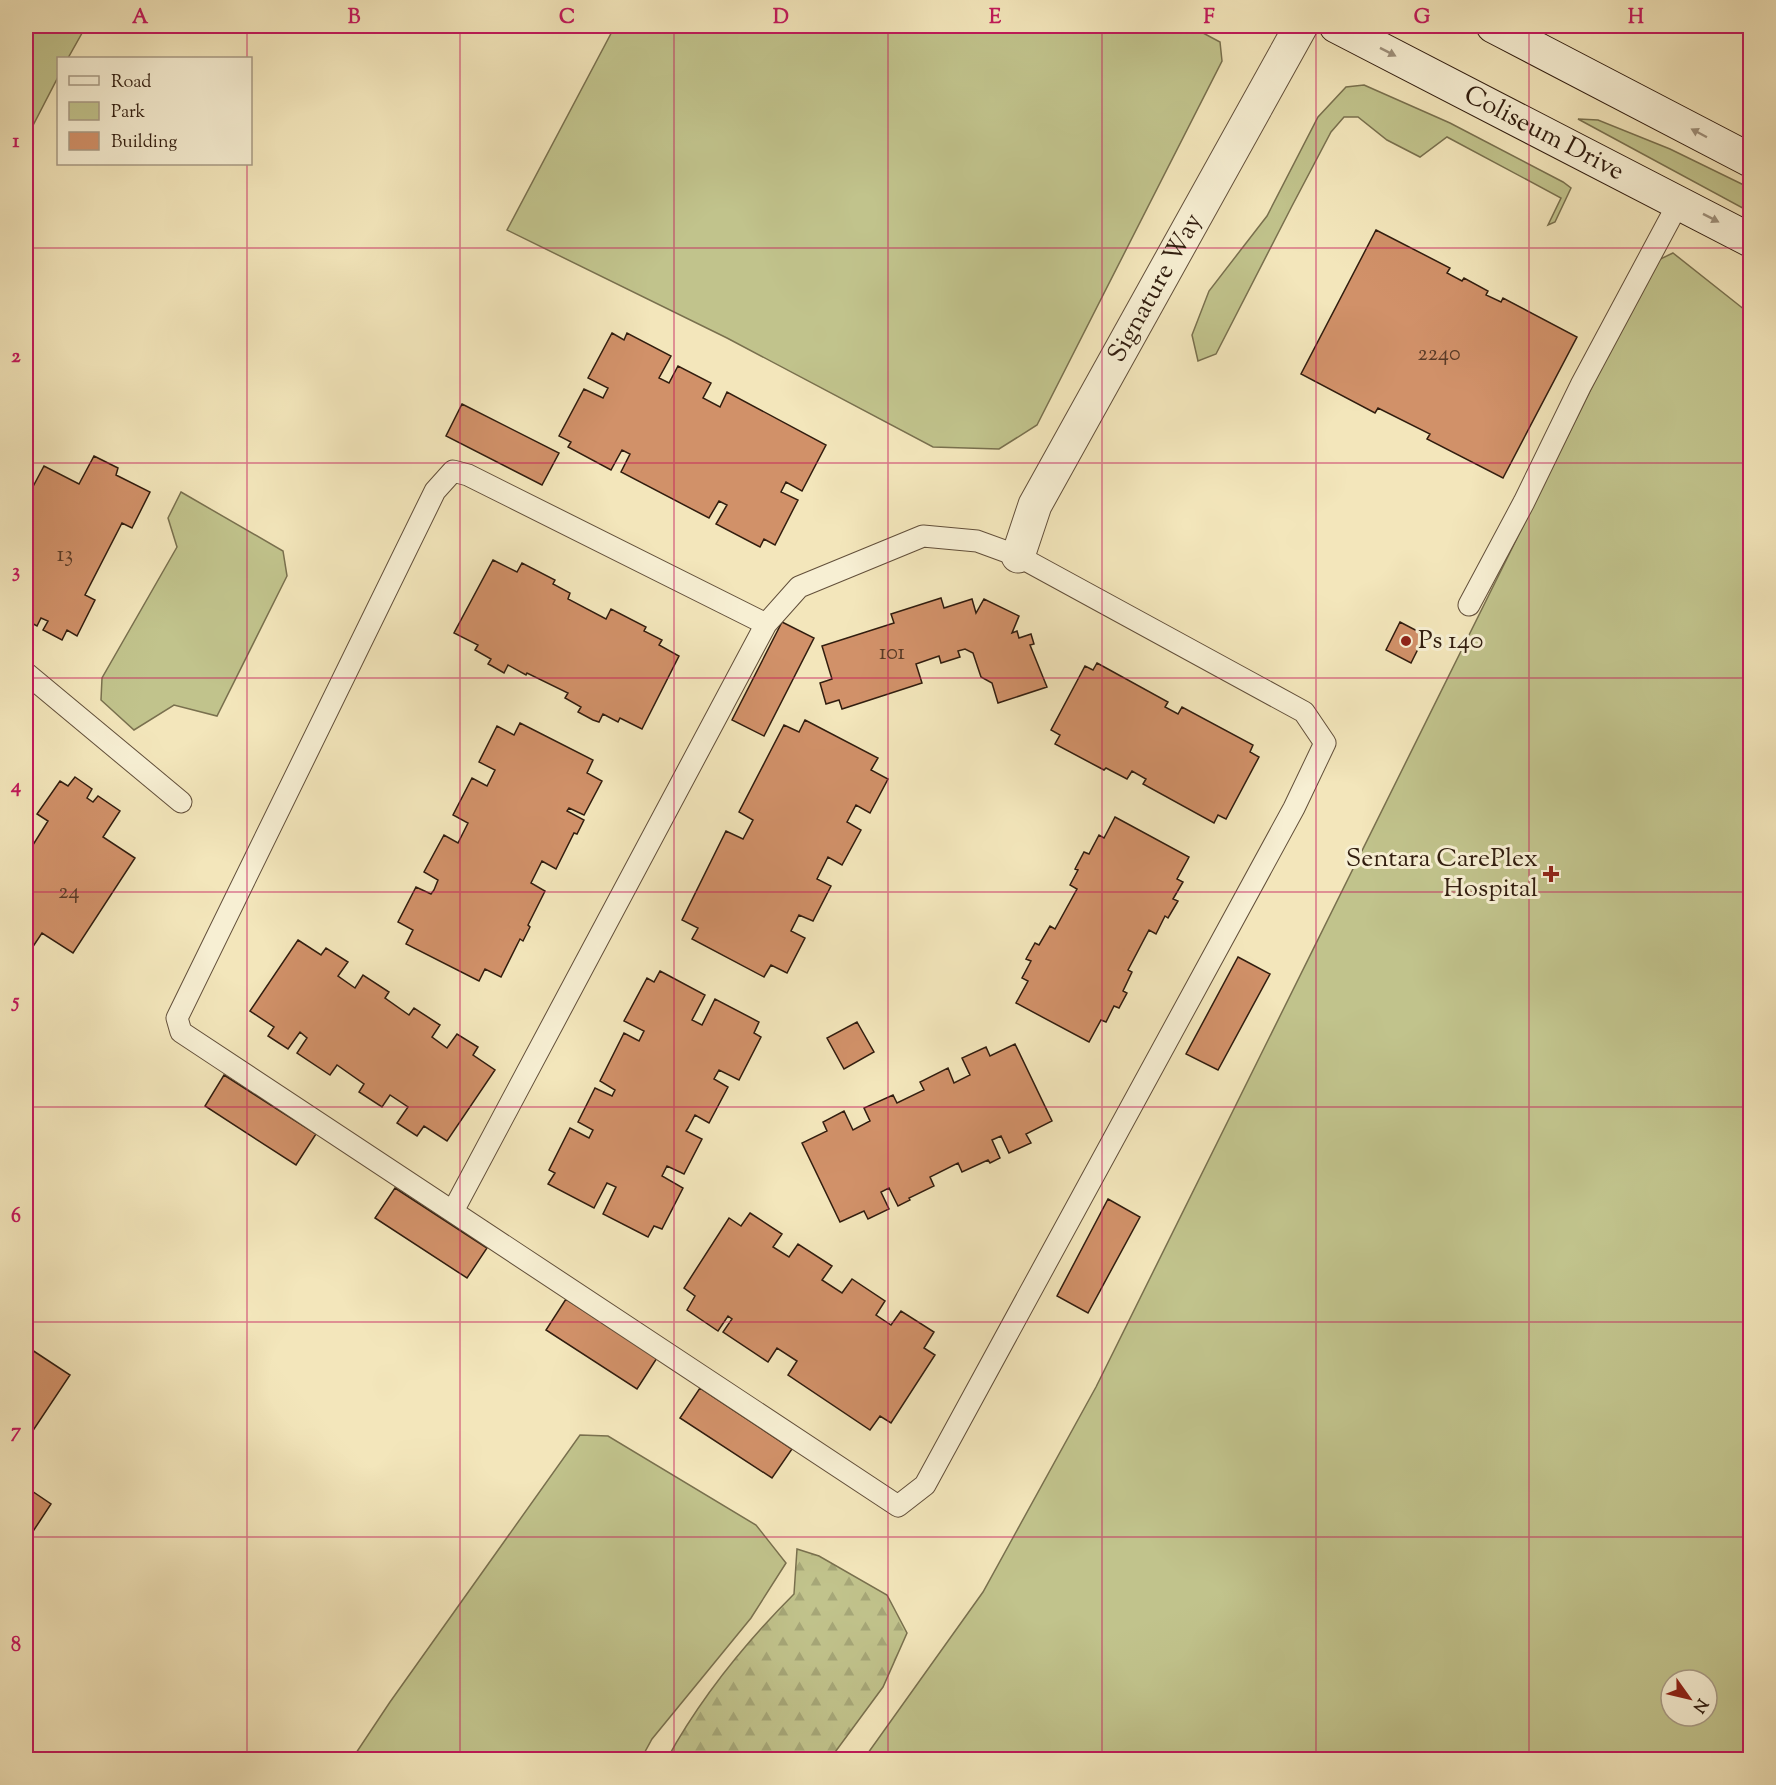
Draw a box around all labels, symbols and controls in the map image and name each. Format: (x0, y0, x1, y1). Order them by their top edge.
text: A (132, 4, 149, 33)
text: B (348, 4, 361, 33)
text: C (559, 4, 575, 33)
text: D (773, 4, 789, 33)
text: E (989, 4, 1002, 33)
text: F (1203, 4, 1215, 33)
text: G (1414, 4, 1431, 33)
text: H (1628, 4, 1644, 33)
one-way arrow (1380, 48, 1397, 57)
legend (57, 57, 252, 165)
text: Road (111, 70, 151, 96)
street label: Coliseum Drive (1457, 77, 1631, 190)
text: Park (111, 100, 146, 126)
text: 1 (13, 128, 20, 157)
one-way arrow (1690, 128, 1707, 138)
text: Building (111, 130, 177, 156)
street label: Signature Way (1099, 206, 1212, 369)
one-way arrow (1703, 214, 1720, 223)
house number: 2240 (1417, 339, 1461, 371)
text: 2 (11, 343, 21, 372)
house number: 13 (57, 540, 73, 572)
text: 3 (12, 558, 20, 587)
place label: Ps 140 (1418, 623, 1484, 660)
marker: Ps 140 (1399, 634, 1413, 648)
house number: 101 (879, 638, 906, 670)
text: 4 (10, 773, 21, 802)
place label: Sentara CarePlex Hospital (1346, 841, 1538, 908)
marker: Sentara CarePlex Hospital (1542, 865, 1560, 883)
house number: 24 (58, 877, 80, 909)
text: 5 (11, 988, 20, 1017)
text: 6 (11, 1203, 21, 1232)
text: 7 (11, 1418, 22, 1447)
text: 8 (11, 1632, 21, 1661)
north arrow (1659, 1668, 1719, 1728)
text: N (1686, 1693, 1712, 1717)

